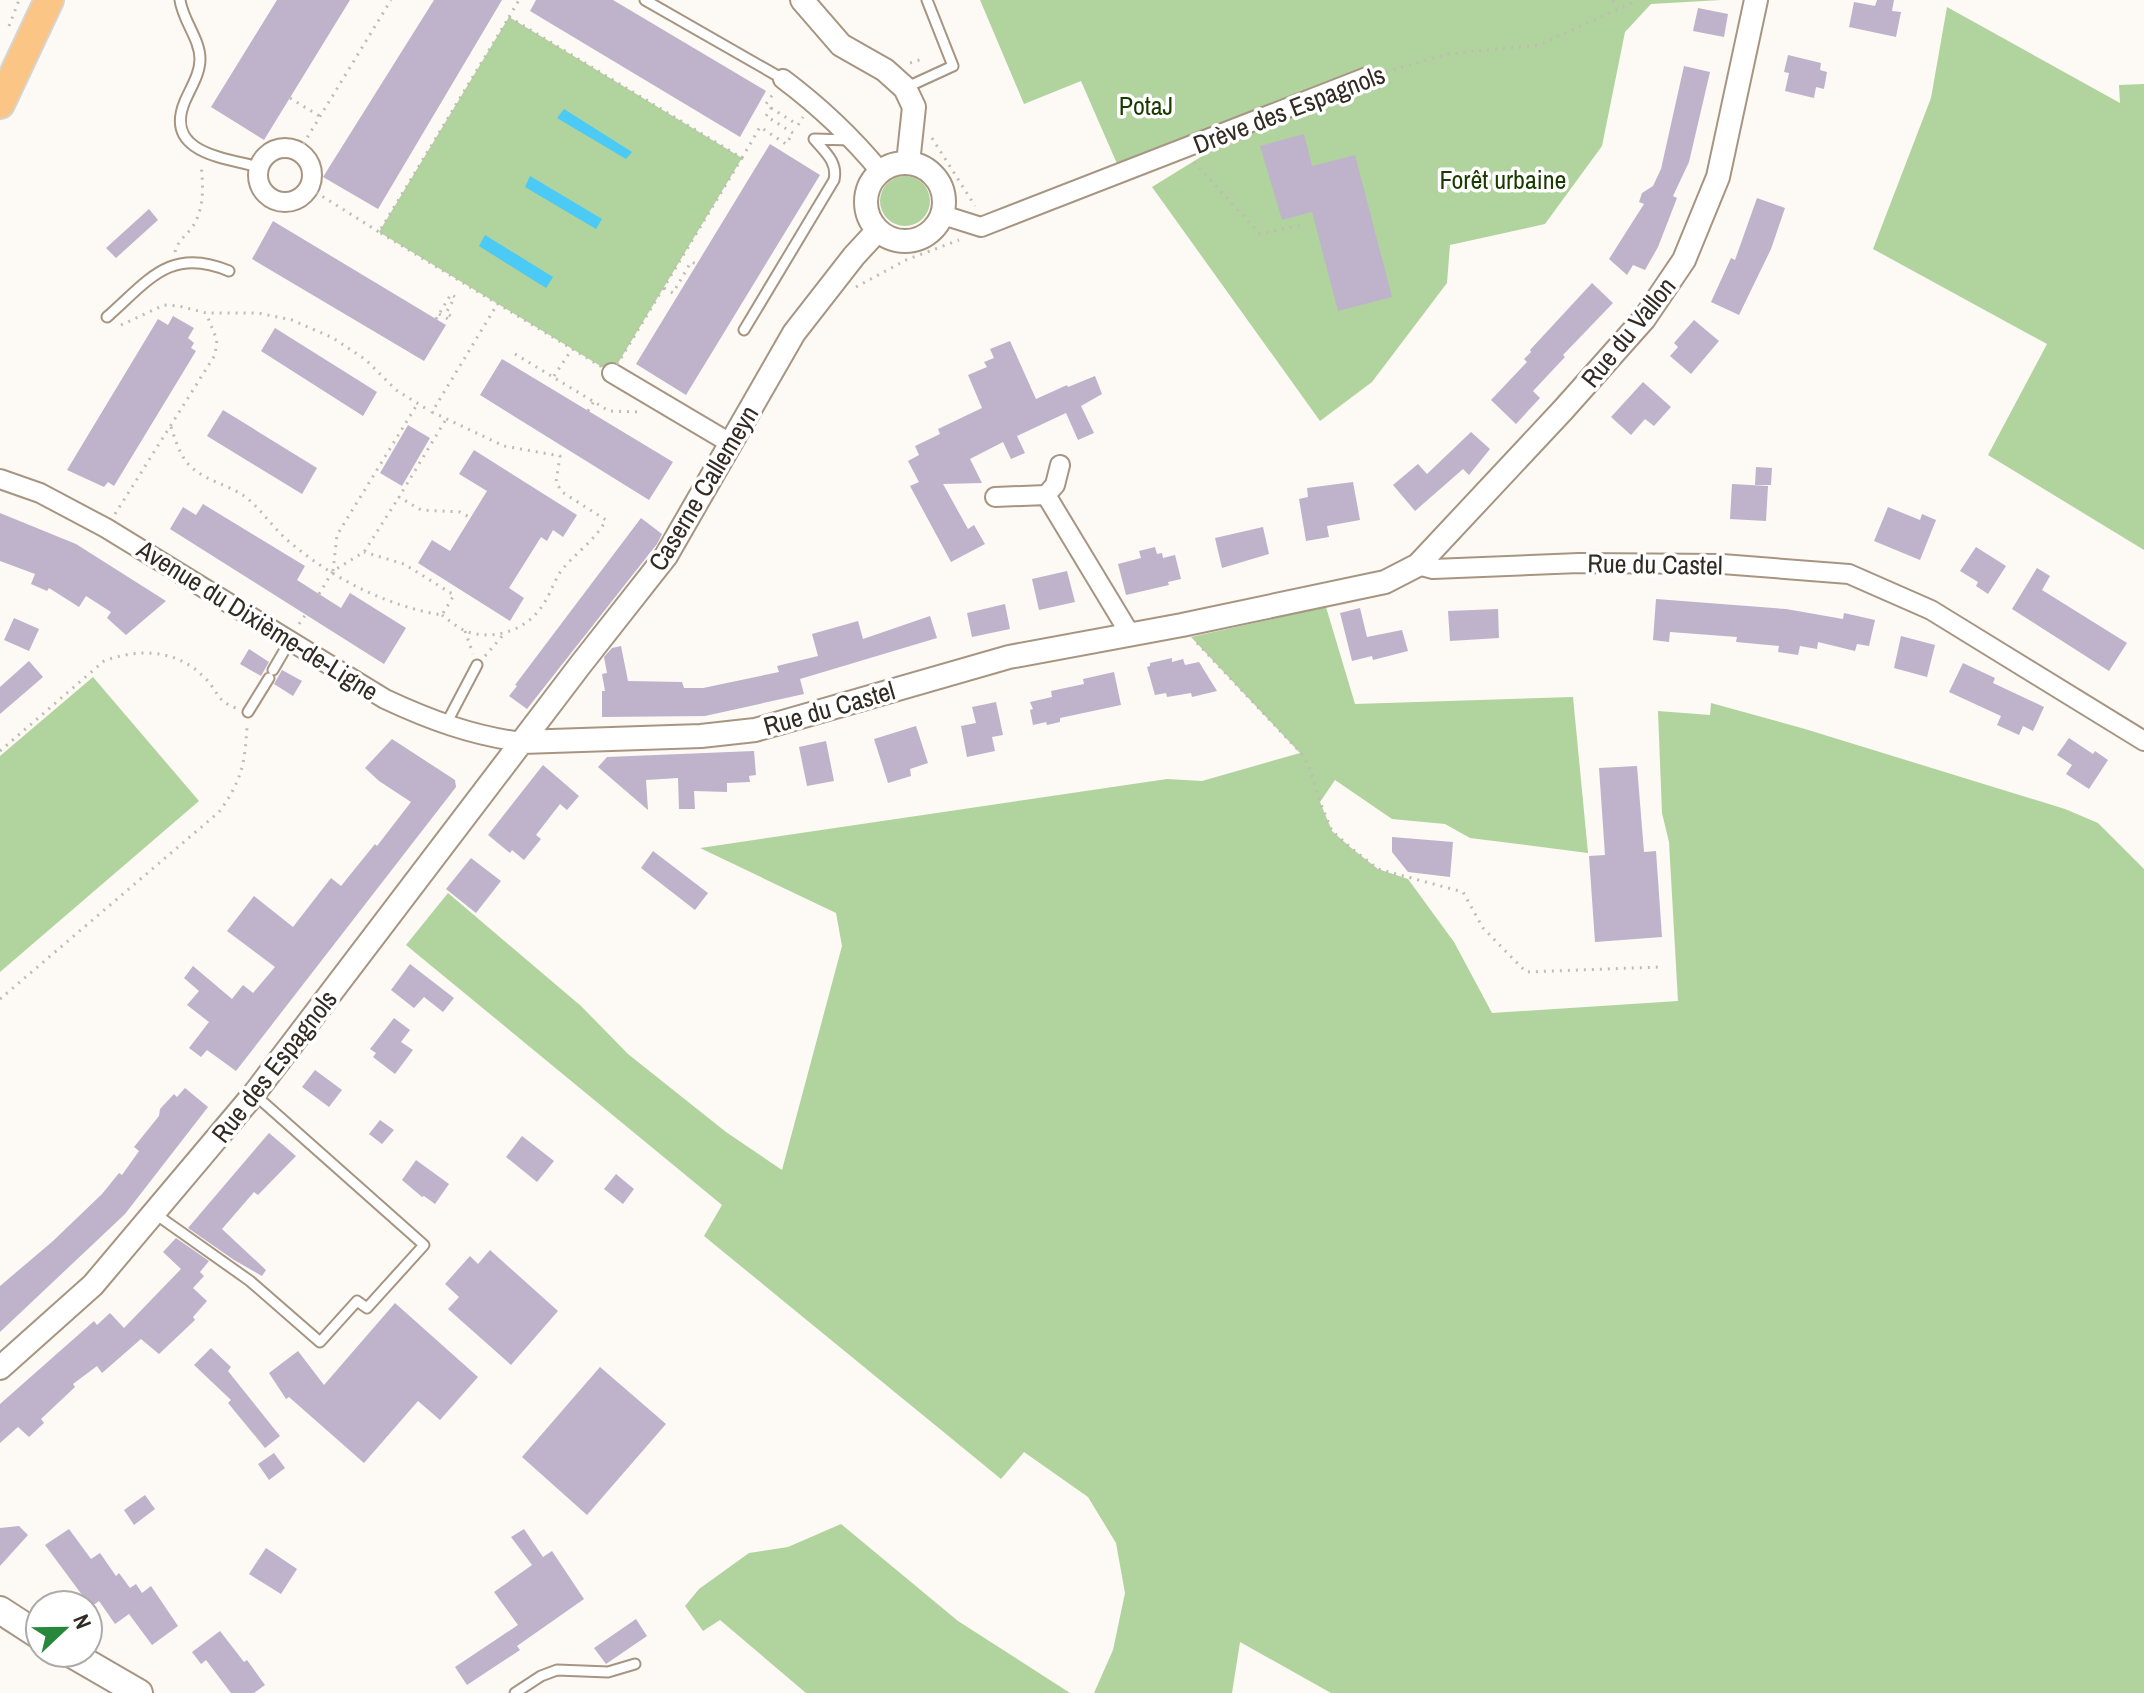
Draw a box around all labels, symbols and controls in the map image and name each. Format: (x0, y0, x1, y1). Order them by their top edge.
street label: Drève des Espagnols (1188, 56, 1390, 162)
park label: PotaJ (1119, 88, 1173, 123)
park label: Forêt urbaine (1440, 162, 1566, 197)
street label: Rue du Vallon (1573, 270, 1683, 394)
street label: Caserne Callemeyn (640, 399, 766, 577)
street label: Avenue du Dixième-de-Ligne (130, 531, 385, 709)
street label: Rue du Castel (1587, 545, 1723, 583)
street label: Rue du Castel (759, 673, 899, 743)
street label: Rue des Espagnols (203, 982, 345, 1150)
north arrow (24, 1589, 104, 1669)
text: N (66, 1610, 99, 1633)

